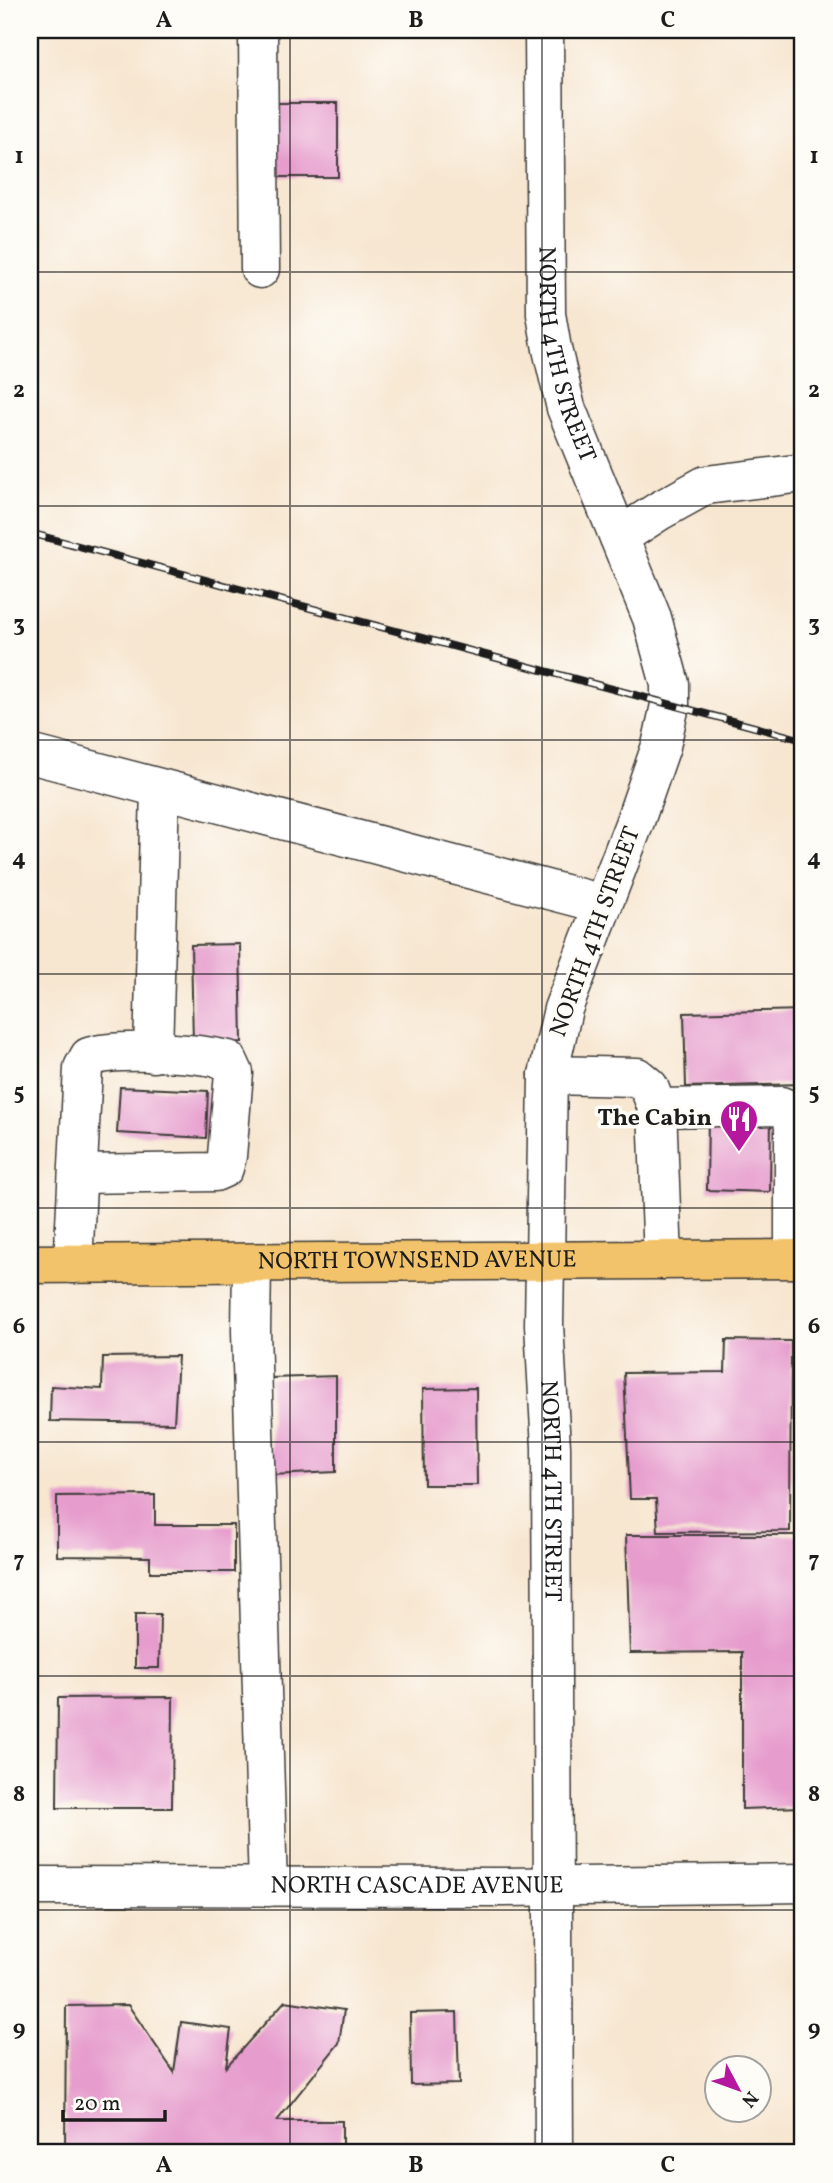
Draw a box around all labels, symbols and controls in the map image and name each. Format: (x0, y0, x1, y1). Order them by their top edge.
text: A (156, 5, 172, 37)
text: B (408, 5, 424, 37)
text: C (661, 5, 675, 37)
text: 1 (14, 141, 24, 173)
text: 1 (809, 141, 819, 173)
street label: NORTH 4TH STREET (529, 246, 604, 468)
text: 2 (13, 375, 25, 407)
text: 2 (808, 375, 820, 407)
text: 3 (13, 609, 25, 641)
text: 3 (808, 609, 820, 641)
street label: NORTH 4TH STREET (542, 822, 650, 1042)
text: 4 (12, 843, 26, 875)
text: 4 (807, 843, 821, 875)
text: 5 (13, 1077, 25, 1109)
text: 5 (808, 1077, 820, 1109)
restaurant icon: The Cabin (718, 1098, 760, 1153)
place label: The Cabin (597, 1102, 712, 1136)
street label: NORTH TOWNSEND AVENUE (257, 1243, 577, 1280)
text: 6 (13, 1311, 25, 1343)
text: 6 (808, 1311, 820, 1343)
street label: NORTH 4TH STREET (530, 1379, 569, 1602)
text: 7 (14, 1545, 25, 1577)
text: 7 (809, 1545, 820, 1577)
text: 8 (13, 1779, 25, 1811)
text: 8 (808, 1779, 820, 1811)
street label: NORTH CASCADE AVENUE (270, 1869, 564, 1904)
text: 9 (13, 2013, 25, 2045)
text: 9 (808, 2013, 820, 2045)
north arrow (704, 2054, 774, 2124)
scale bar (63, 2078, 164, 2122)
text: N (735, 2085, 764, 2113)
text: 20 m (74, 2090, 120, 2119)
text: A (156, 2150, 172, 2182)
text: B (408, 2150, 424, 2182)
text: C (661, 2150, 675, 2182)

